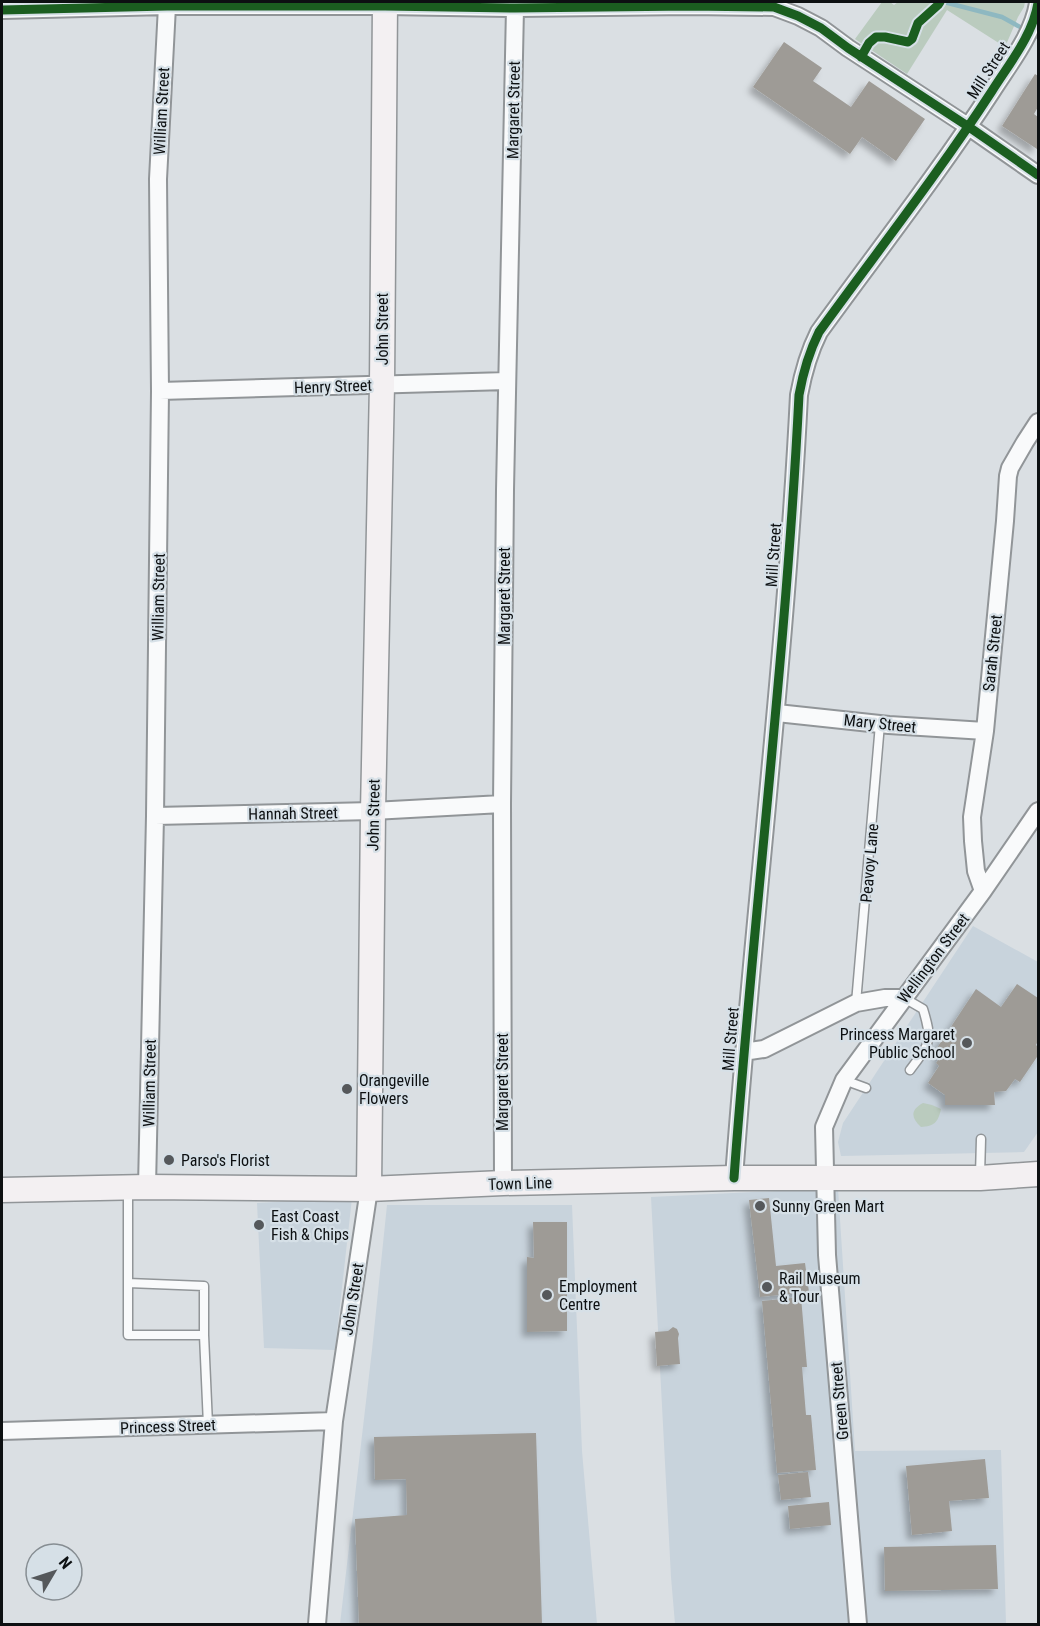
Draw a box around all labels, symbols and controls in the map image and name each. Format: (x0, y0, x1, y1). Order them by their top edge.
street label: Mill Street (963, 38, 1014, 102)
street label: Margaret Street (503, 61, 524, 159)
street label: William Street (150, 66, 173, 155)
street label: John Street (373, 293, 392, 365)
street label: Henry Street (294, 376, 373, 397)
street label: Mill Street (762, 522, 785, 588)
street label: Margaret Street (495, 547, 514, 645)
street label: William Street (148, 553, 169, 641)
street label: Sarah Street (979, 613, 1006, 692)
street label: Mary Street (843, 710, 917, 737)
street label: John Street (363, 778, 384, 851)
street label: Hannah Street (248, 803, 338, 824)
street label: Peavoy Lane (857, 823, 882, 903)
street label: Wellington Street (893, 909, 974, 1007)
street label: Mill Street (718, 1006, 743, 1072)
place label: Princess Margaret Public School (840, 1025, 955, 1062)
street label: Margaret Street (493, 1033, 512, 1131)
marker: Princess Margaret Public School (960, 1036, 974, 1050)
street label: William Street (139, 1039, 160, 1127)
place label: Orangeville Flowers (359, 1071, 429, 1108)
marker: Orangeville Flowers (340, 1082, 354, 1096)
place label: Parso's Florist (181, 1151, 270, 1170)
marker: Parso's Florist (162, 1153, 176, 1167)
street label: Town Line (488, 1173, 552, 1194)
place label: Sunny Green Mart (772, 1197, 884, 1216)
marker: Sunny Green Mart (753, 1199, 767, 1213)
place label: East Coast Fish & Chips (271, 1207, 349, 1244)
marker: East Coast Fish & Chips (252, 1218, 266, 1232)
street label: John Street (337, 1262, 368, 1336)
place label: Rail Museum & Tour (779, 1269, 861, 1306)
place label: Employment Centre (559, 1277, 637, 1314)
marker: Rail Museum & Tour (760, 1280, 774, 1294)
marker: Employment Centre (540, 1288, 554, 1302)
street label: Green Street (827, 1361, 852, 1441)
street label: Princess Street (120, 1415, 216, 1438)
north arrow (24, 1542, 84, 1602)
text: N (55, 1553, 76, 1573)

